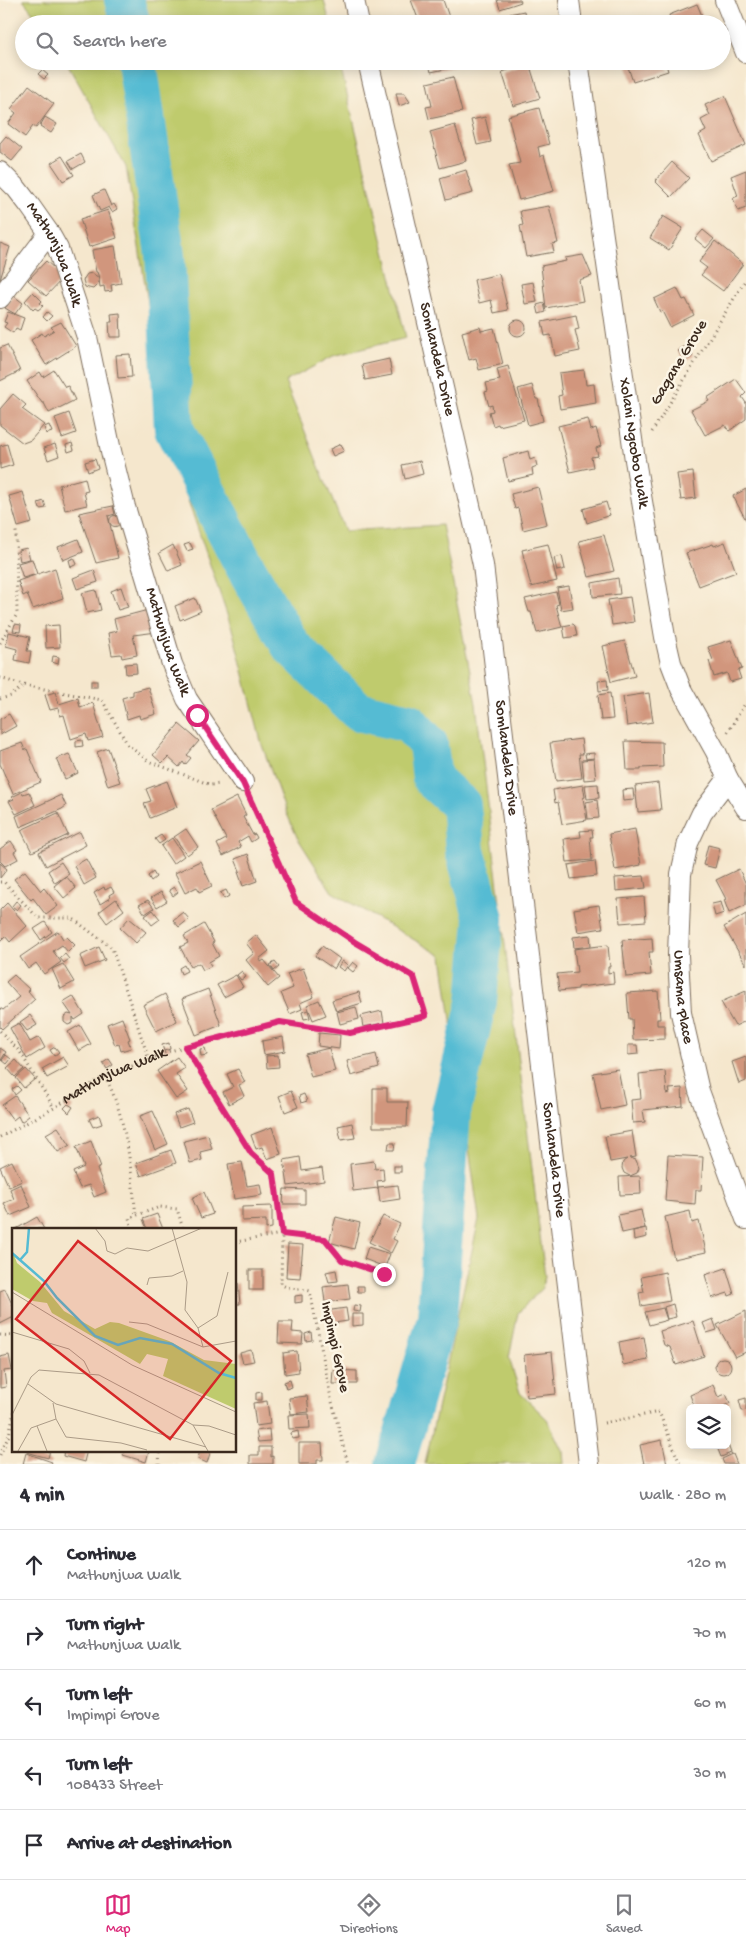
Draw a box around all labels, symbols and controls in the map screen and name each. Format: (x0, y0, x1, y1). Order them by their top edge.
search box (15, 15, 731, 70)
icon: search (33, 29, 61, 57)
text: Search here (73, 31, 167, 54)
street label: Mathunjwa Walk (21, 199, 86, 311)
street label: Somlandela Drive (414, 301, 459, 419)
street label: Gagane Grove (647, 316, 713, 409)
street label: Xolani Ngcobo Walk (614, 376, 653, 511)
street label: Mathunjwa Walk (140, 585, 195, 701)
street label: Somlandela Drive (490, 699, 522, 817)
route start (186, 704, 209, 727)
street label: Umsama Place (668, 950, 697, 1046)
street label: Mathunjwa Walk (59, 1043, 171, 1110)
street label: Somlandela Drive (537, 1101, 569, 1219)
inset map (12, 1228, 236, 1452)
route end (373, 1263, 396, 1286)
street label: Impimpi Grove (315, 1300, 353, 1395)
map controls (686, 1404, 731, 1449)
button: layers (686, 1404, 731, 1449)
text: 4 min (20, 1484, 64, 1509)
text: Walk · 280 m (639, 1487, 726, 1506)
text: Continue (67, 1544, 136, 1567)
icon: ahead (20, 1551, 48, 1579)
text: 120 m (687, 1555, 726, 1574)
text: Mathunjwa Walk (67, 1567, 180, 1586)
text: Turn right (67, 1614, 143, 1637)
icon: right (20, 1621, 48, 1649)
text: 70 m (693, 1625, 726, 1644)
text: Mathunjwa Walk (67, 1637, 180, 1656)
text: Turn left (67, 1684, 131, 1707)
icon: left (20, 1691, 48, 1719)
text: 60 m (694, 1695, 726, 1714)
text: Impimpi Grove (67, 1707, 159, 1726)
text: Turn left (67, 1754, 131, 1777)
icon: left (20, 1761, 48, 1789)
text: 30 m (693, 1765, 726, 1784)
text: 108433 Street (67, 1777, 162, 1796)
icon: arrive (20, 1831, 48, 1859)
text: Arrive at destination (67, 1833, 231, 1856)
tab: Map (104, 1891, 132, 1938)
tab: Directions (341, 1891, 398, 1938)
tab: Saved (606, 1891, 642, 1938)

